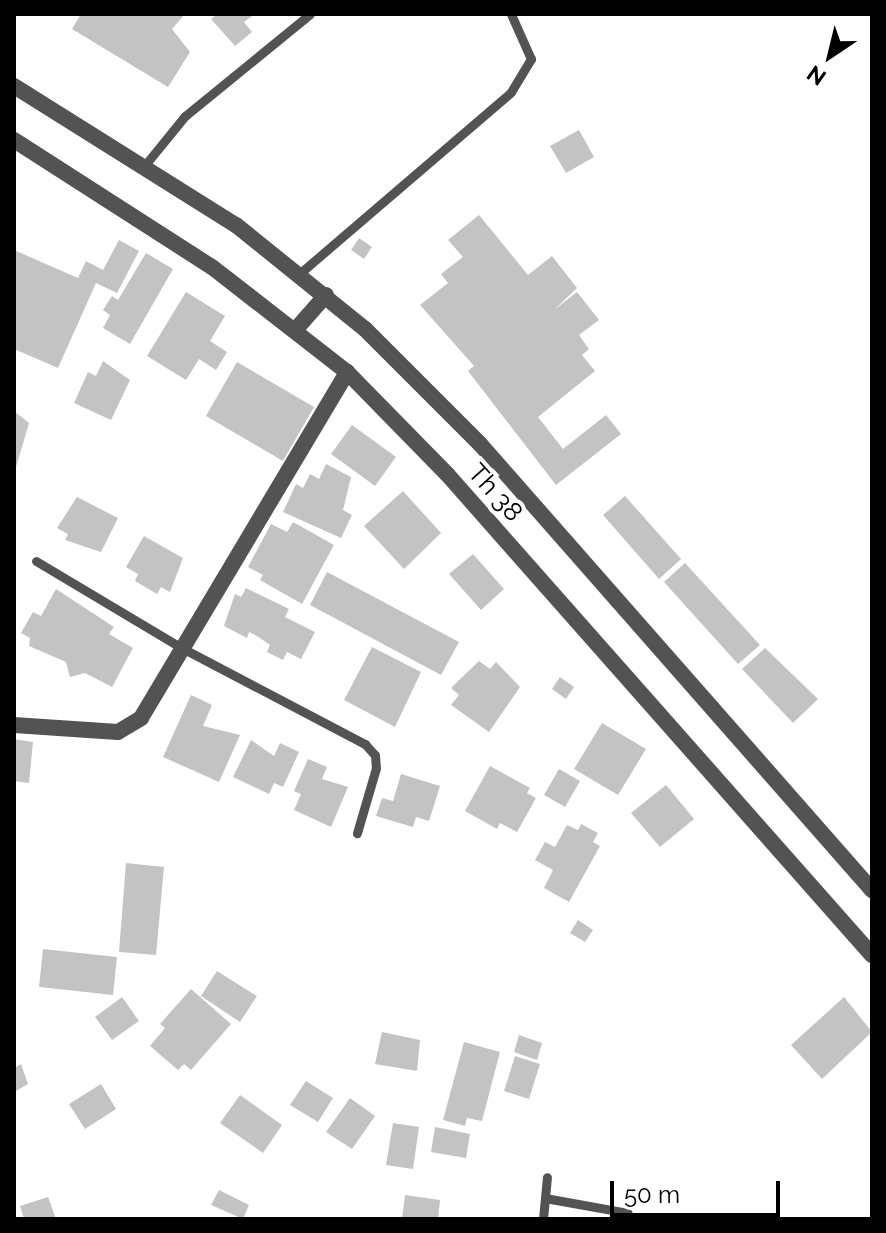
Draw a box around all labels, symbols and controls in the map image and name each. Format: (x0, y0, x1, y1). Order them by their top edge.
north arrow (790, 16, 870, 96)
text: N (802, 60, 831, 91)
street label: Th 38 (461, 458, 529, 528)
scale bar (614, 1165, 784, 1215)
text: 50 m (624, 1180, 680, 1209)

